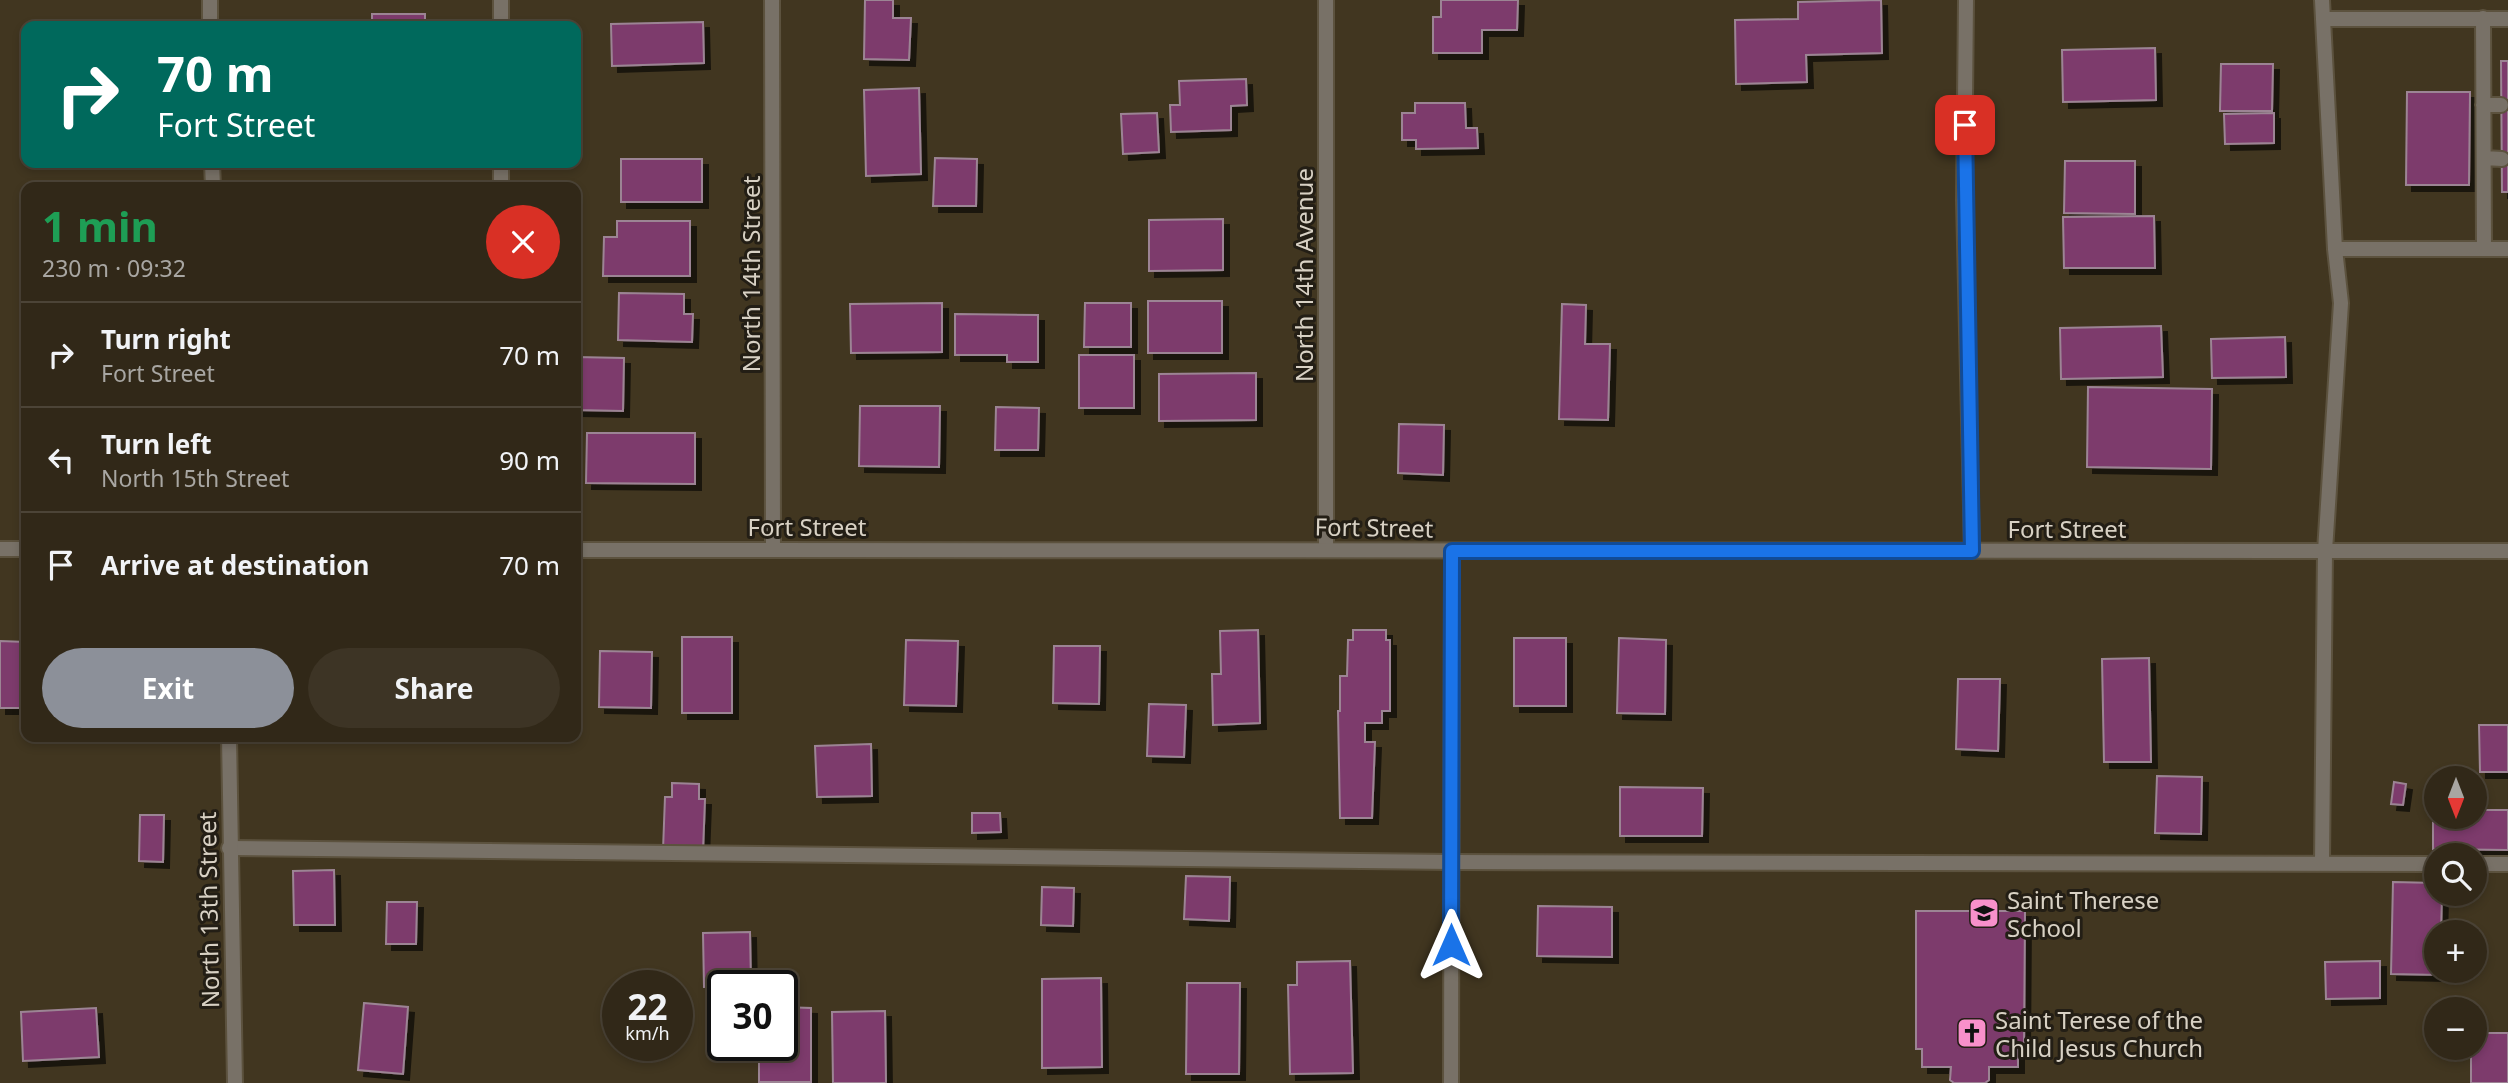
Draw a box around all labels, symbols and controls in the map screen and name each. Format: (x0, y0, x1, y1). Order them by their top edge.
text: 70 m (157, 40, 274, 106)
icon: right (42, 49, 133, 140)
pin (1935, 95, 1995, 155)
text: Fort Street (157, 103, 315, 146)
icon: arrive (1946, 106, 1984, 144)
street label: North 14th Avenue (1287, 168, 1320, 382)
street label: North 14th Street (734, 175, 767, 372)
text: 1 min (42, 197, 158, 254)
button: close (486, 205, 560, 279)
text: 230 m · 09:32 (42, 252, 186, 284)
text: Turn right (101, 321, 231, 357)
icon: right (42, 336, 80, 374)
text: 70 m (499, 337, 560, 373)
text: Fort Street (101, 357, 215, 389)
text: Turn left (101, 426, 212, 462)
icon: left (42, 441, 80, 479)
text: 90 m (499, 442, 560, 478)
text: North 15th Street (101, 462, 289, 494)
street label: Fort Street (1314, 509, 1434, 545)
street label: Fort Street (748, 510, 867, 543)
street label: Fort Street (2008, 512, 2127, 545)
icon: arrive (42, 546, 80, 584)
text: Arrive at destination (101, 547, 370, 583)
text: 70 m (499, 547, 560, 583)
button: Exit (42, 648, 294, 728)
button: Share (308, 648, 560, 728)
north arrow (2424, 766, 2487, 830)
map controls (2424, 766, 2487, 1060)
street label: North 13th Street (190, 811, 226, 1009)
button: search (2424, 843, 2487, 906)
place label: Saint Therese School (2007, 883, 2159, 944)
school or university icon: Saint Therese School (1967, 896, 2001, 930)
position arrow (1414, 908, 1488, 982)
button: + (2424, 920, 2487, 983)
speed limit sign: 30 (707, 970, 798, 1061)
text: 22 (627, 983, 668, 1030)
button: − (2424, 997, 2487, 1060)
place label: Saint Terese of the Child Jesus Church (1995, 1003, 2203, 1064)
church icon: Saint Terese of the Child Jesus Church (1955, 1016, 1989, 1050)
text: km/h (625, 1021, 670, 1045)

